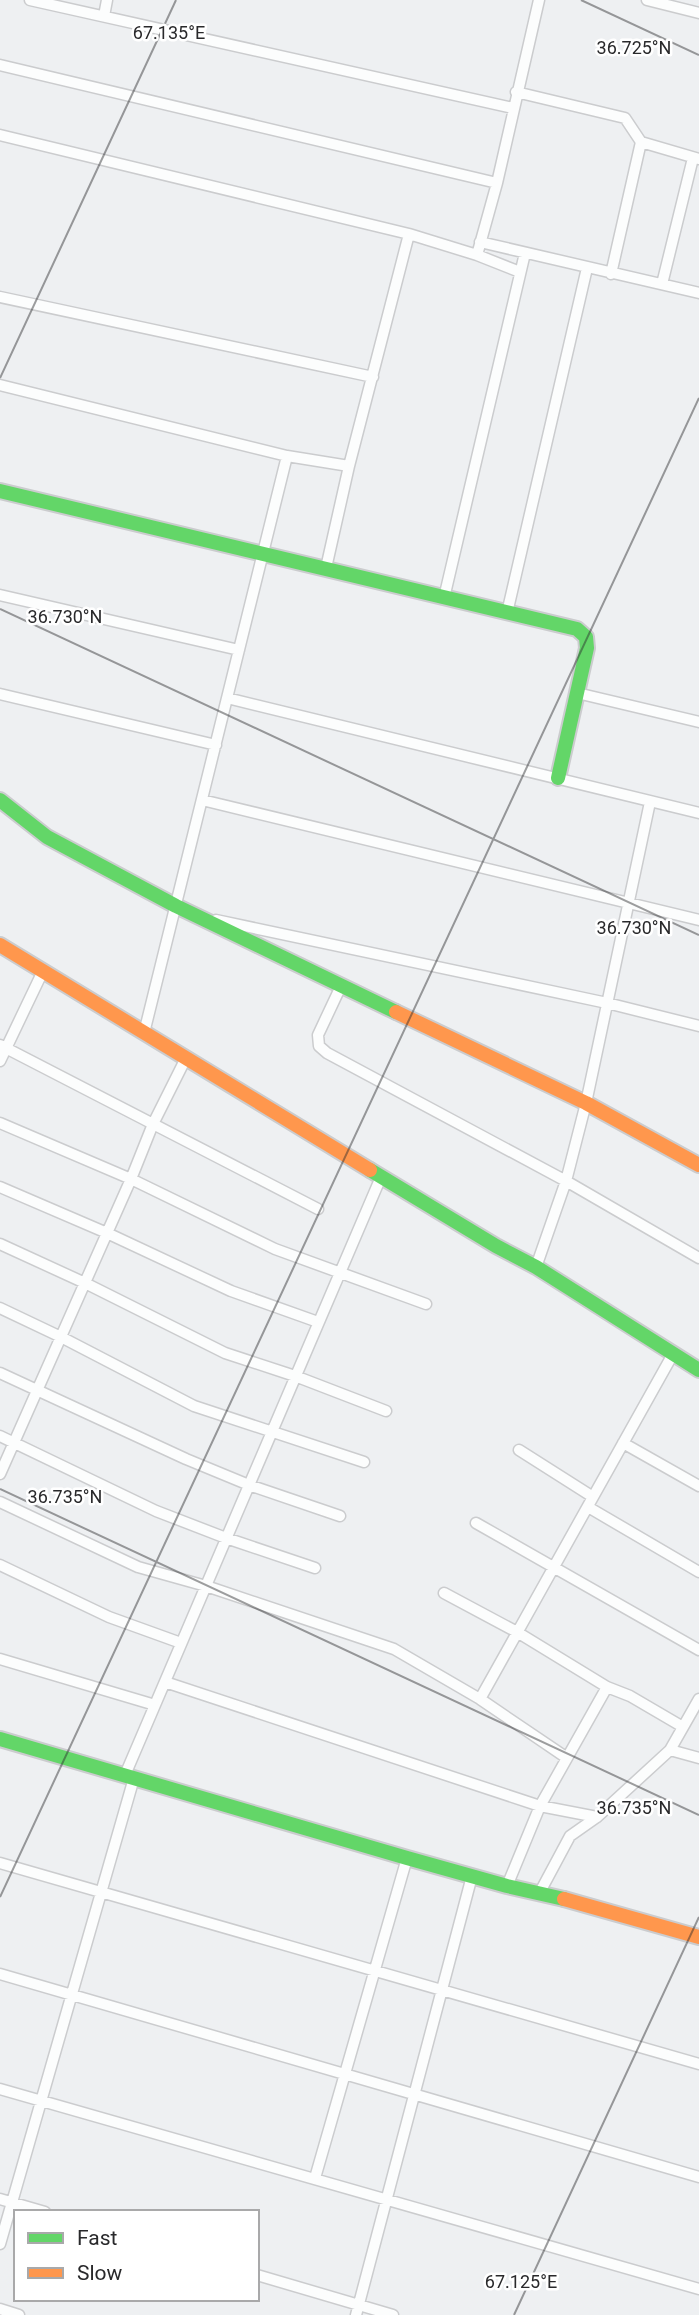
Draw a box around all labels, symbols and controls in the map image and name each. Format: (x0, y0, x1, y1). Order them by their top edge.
text: 67.135°E (133, 22, 205, 43)
text: 36.725°N (597, 37, 671, 58)
text: 36.730°N (28, 606, 102, 627)
text: 36.730°N (597, 917, 671, 938)
text: 36.735°N (28, 1486, 102, 1507)
text: 36.735°N (597, 1797, 671, 1818)
legend (14, 2210, 259, 2301)
text: Fast (77, 2226, 118, 2250)
text: Slow (77, 2261, 123, 2285)
text: 67.125°E (485, 2271, 557, 2292)

